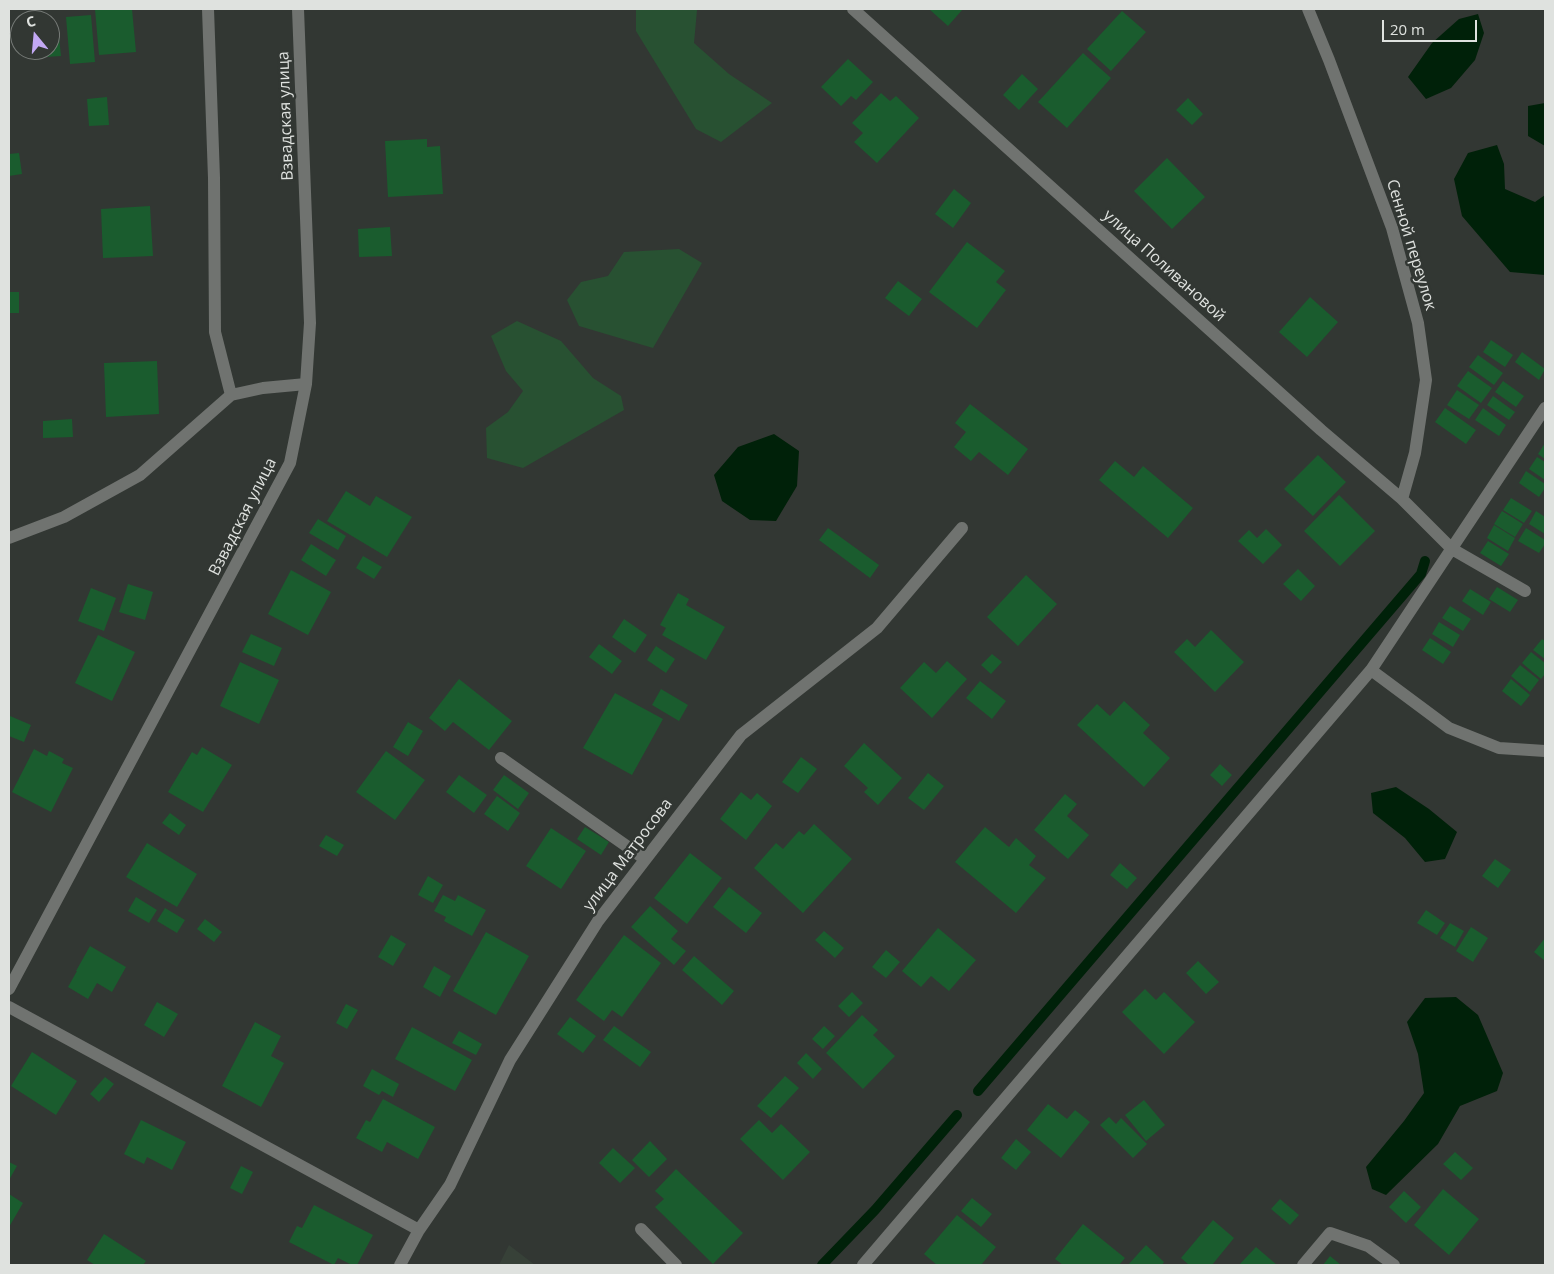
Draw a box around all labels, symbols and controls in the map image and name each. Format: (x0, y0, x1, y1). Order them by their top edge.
north arrow (10, 10, 60, 60)
scale bar (1384, 10, 1479, 42)
text: С (24, 11, 38, 32)
text: 20 m (1390, 19, 1425, 39)
street label: Взвадская улица (274, 51, 298, 181)
street label: Сенной переулок (1382, 177, 1440, 313)
street label: улица Поливановой (1099, 206, 1229, 326)
street label: Взвадская улица (205, 455, 281, 579)
street label: улица Матросова (579, 795, 677, 915)

